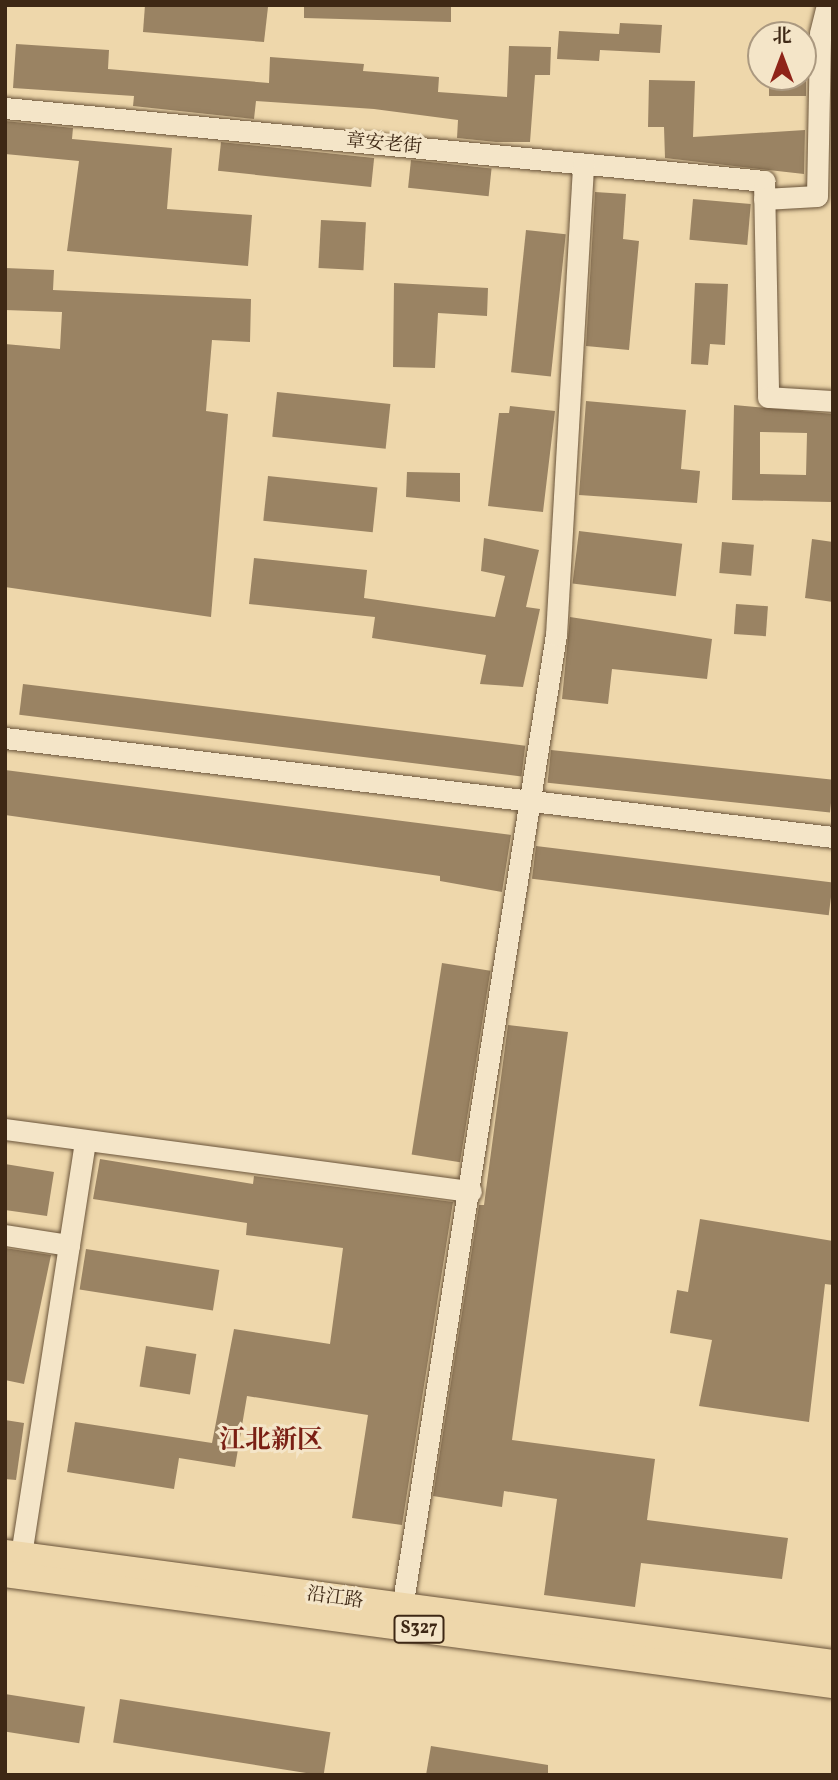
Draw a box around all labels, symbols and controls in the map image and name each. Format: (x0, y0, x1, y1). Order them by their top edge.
north arrow (747, 21, 817, 91)
text: 北 (772, 24, 792, 50)
street label: 章安老街 (345, 130, 423, 160)
district label: 江北新区 (219, 1426, 323, 1458)
street label: 沿江路 (305, 1584, 365, 1614)
road number: S327 (393, 1614, 445, 1644)

